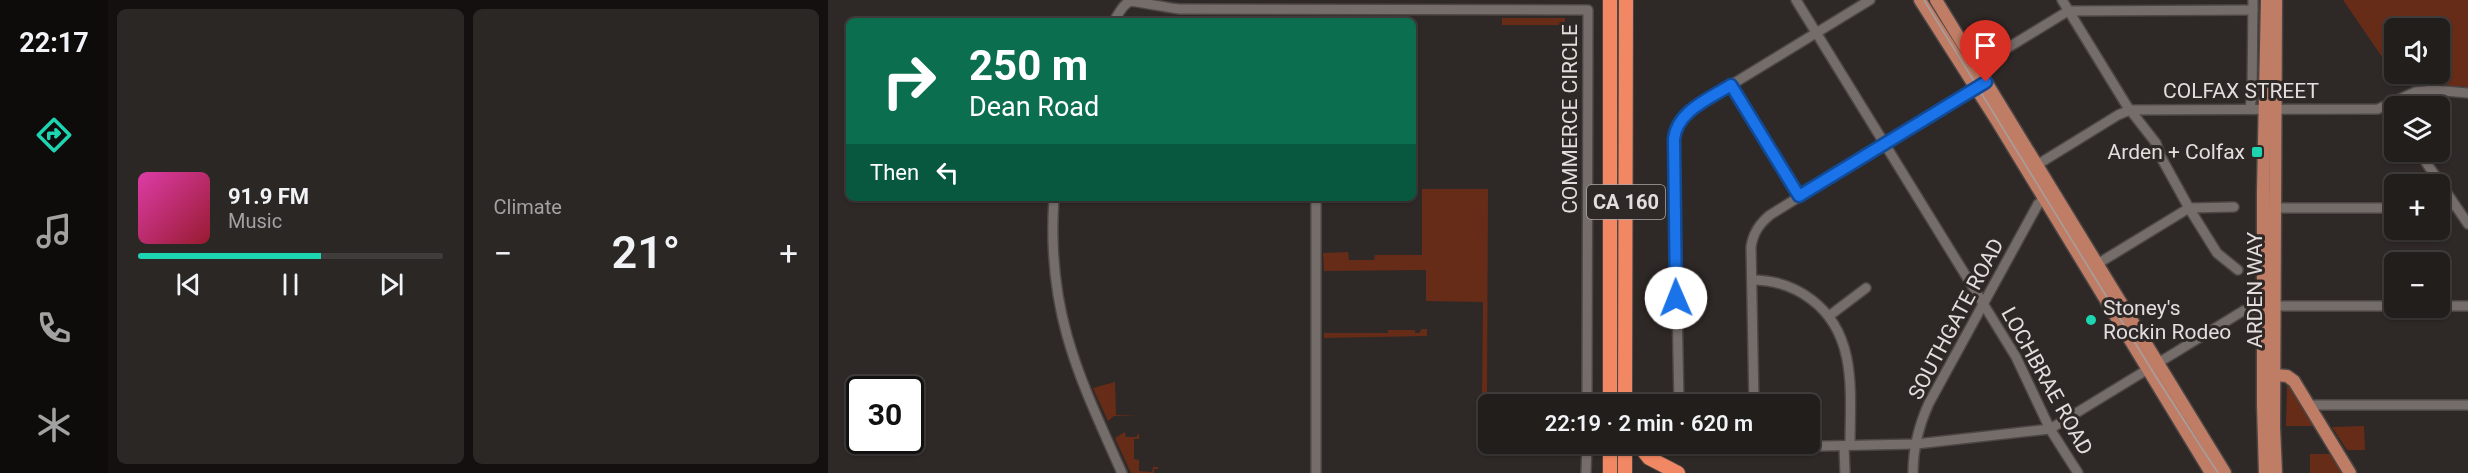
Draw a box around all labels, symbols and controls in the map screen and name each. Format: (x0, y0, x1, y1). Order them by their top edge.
map controls (2384, 18, 2450, 318)
button: sound (2384, 18, 2450, 84)
pin (1960, 20, 2011, 82)
street label: COMMERCE CIRCLE (1558, 24, 1582, 214)
text: 22:17 (19, 27, 89, 59)
icon: arrive (1969, 29, 2002, 62)
text: 250 m (969, 41, 1088, 90)
icon: right (870, 42, 948, 120)
street label: COLFAX STREET (2163, 79, 2319, 103)
text: Dean Road (969, 91, 1099, 123)
button: layers (2384, 96, 2450, 162)
icon: directions (33, 114, 75, 156)
place label: Arden + Colfax (2108, 140, 2245, 164)
marker: Arden + Colfax (2250, 145, 2264, 159)
icon: left (931, 156, 964, 189)
text: Then (870, 160, 919, 185)
button: + (2384, 174, 2450, 240)
text: 91.9 FM (228, 184, 309, 209)
road number: CA 160 (1587, 185, 1665, 219)
text: Climate (494, 195, 562, 219)
text: Music (228, 209, 282, 233)
icon: music (33, 210, 75, 252)
text: 21° (611, 226, 680, 279)
street label: ARDEN WAY (2243, 232, 2267, 348)
text: − (494, 234, 512, 273)
text: + (779, 234, 798, 273)
street label: SOUTHGATE ROAD (1903, 234, 2009, 404)
button: − (2384, 252, 2450, 318)
position arrow (1644, 266, 1708, 330)
icon: previous (172, 268, 205, 301)
icon: pause (274, 268, 307, 301)
icon: next (375, 268, 408, 301)
place label: Stoney's Rockin Rodeo (2103, 296, 2231, 344)
street label: LOCHBRAE ROAD (1996, 303, 2098, 459)
icon: phone (33, 307, 75, 349)
marker: Stoney's Rockin Rodeo (2084, 313, 2098, 327)
speed limit sign: 30 (846, 376, 924, 454)
icon: climate (33, 404, 75, 446)
text: 22:19 · 2 min · 620 m (1545, 411, 1753, 436)

